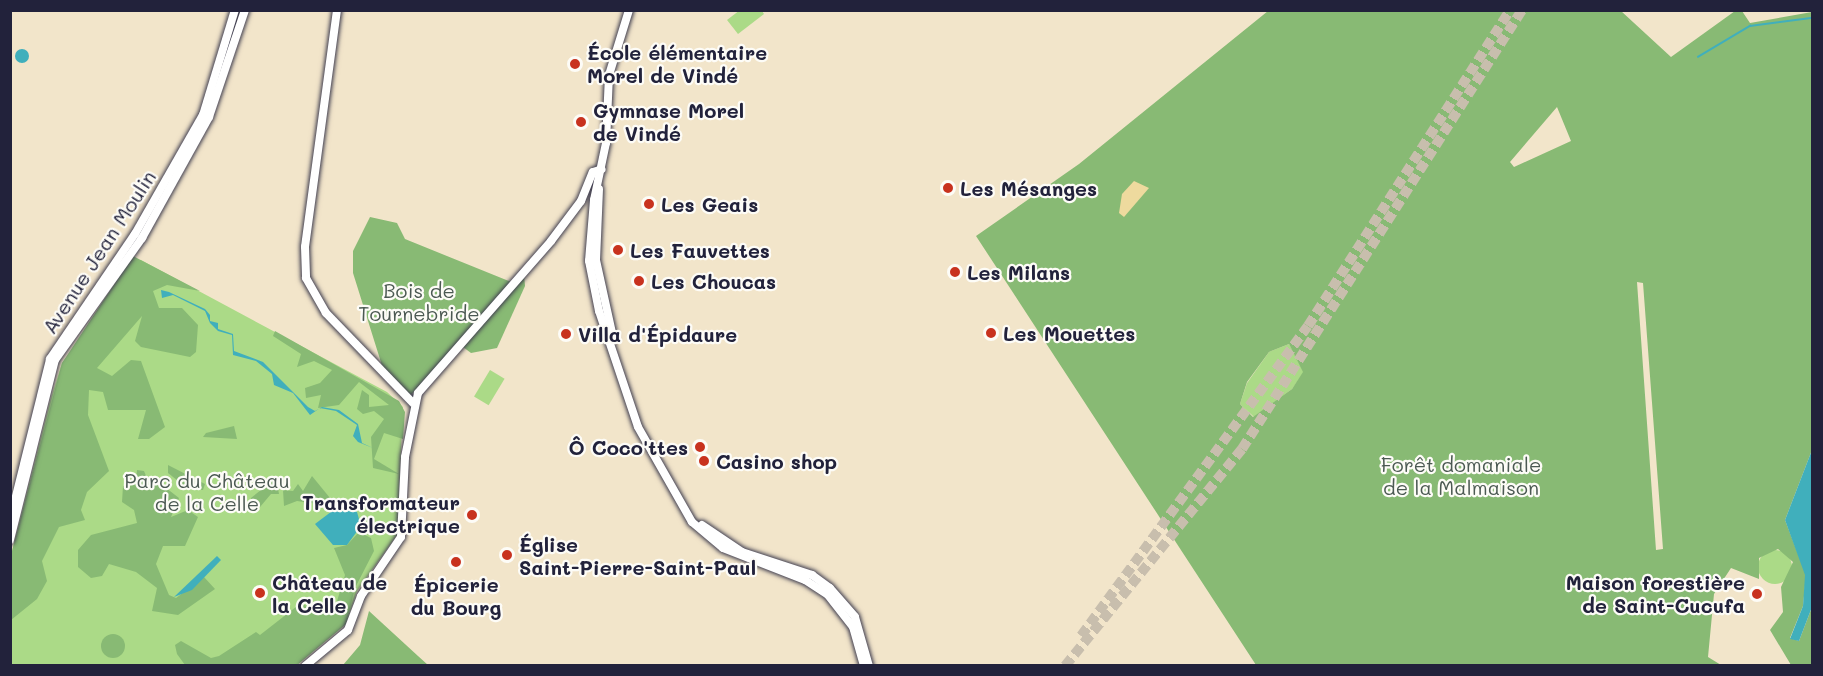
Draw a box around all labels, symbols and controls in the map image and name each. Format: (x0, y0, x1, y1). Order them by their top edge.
place label: École élémentaire Morel de Vindé (587, 40, 767, 87)
marker: École élémentaire Morel de Vindé (568, 57, 582, 71)
place label: Gymnase Morel de Vindé (593, 98, 744, 145)
marker: Gymnase Morel de Vindé (574, 115, 588, 129)
street label: Avenue Jean Moulin (37, 166, 161, 338)
place label: Les Mésanges (960, 176, 1097, 200)
marker: Les Mésanges (941, 181, 955, 195)
place label: Les Geais (661, 192, 758, 216)
marker: Les Geais (642, 197, 656, 211)
place label: Les Fauvettes (630, 238, 770, 262)
marker: Les Fauvettes (611, 243, 625, 257)
place label: Les Milans (967, 260, 1070, 284)
marker: Les Milans (948, 265, 962, 279)
place label: Les Choucas (651, 269, 776, 293)
marker: Les Choucas (632, 274, 646, 288)
park label: Bois de Tournebride (358, 279, 480, 326)
place label: Les Mouettes (1003, 321, 1135, 345)
place label: Villa d'Épidaure (578, 322, 737, 346)
marker: Les Mouettes (984, 326, 998, 340)
marker: Villa d'Épidaure (559, 327, 573, 341)
place label: Ô Coco'ttes (568, 435, 688, 459)
marker: Ô Coco'ttes (693, 440, 707, 454)
place label: Casino shop (716, 449, 837, 473)
park label: Forêt domaniale de la Malmaison (1381, 453, 1541, 500)
marker: Casino shop (697, 454, 711, 468)
park label: Parc du Château de la Celle (124, 469, 290, 516)
place label: Transformateur électrique (302, 491, 460, 538)
marker: Transformateur électrique (465, 508, 479, 522)
place label: Église Saint-Pierre-Saint-Paul (519, 532, 756, 579)
marker: Église Saint-Pierre-Saint-Paul (500, 548, 514, 562)
marker: Épicerie du Bourg (449, 555, 463, 569)
place label: Château de la Celle (272, 570, 387, 617)
place label: Maison forestière de Saint-Cucufa (1566, 570, 1745, 617)
place label: Épicerie du Bourg (411, 572, 501, 619)
marker: Château de la Celle (253, 586, 267, 600)
marker: Maison forestière de Saint-Cucufa (1750, 587, 1764, 601)

